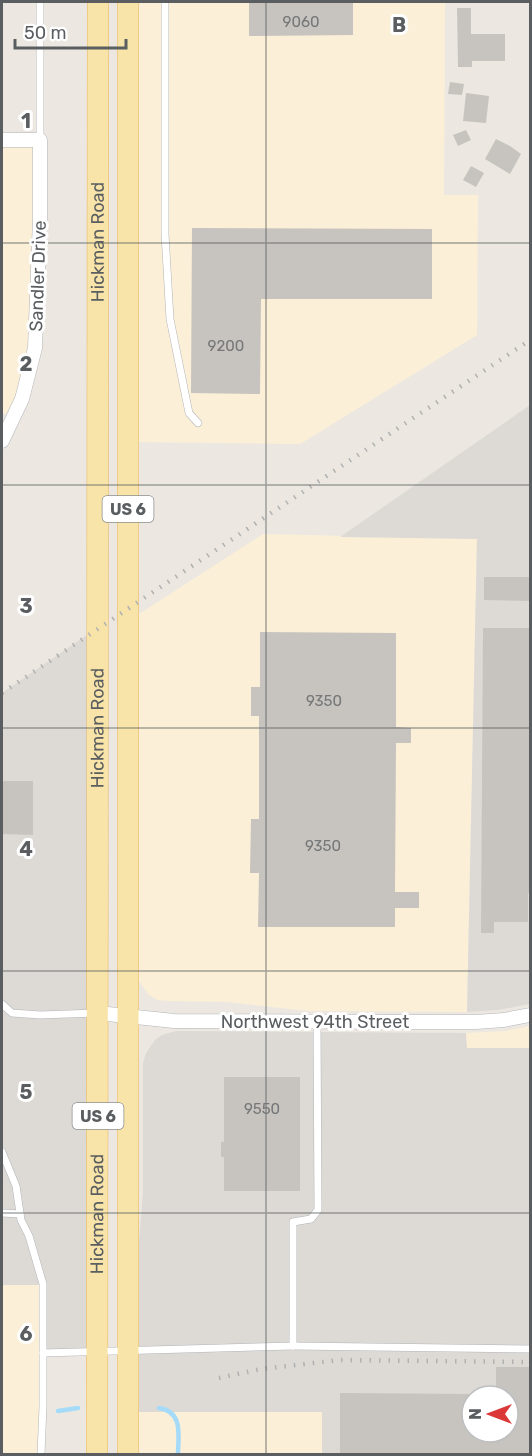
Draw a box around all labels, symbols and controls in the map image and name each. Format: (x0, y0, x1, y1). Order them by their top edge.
scale bar (15, 12, 126, 50)
house number: 9060 (283, 13, 320, 31)
text: B (392, 13, 406, 37)
text: 50 m (24, 22, 67, 44)
text: 1 (21, 109, 31, 133)
street label: Hickman Road (87, 182, 109, 302)
street label: Sandler Drive (25, 220, 51, 332)
house number: 9200 (208, 337, 244, 355)
text: 2 (20, 352, 33, 376)
road number: US 6 (102, 496, 154, 522)
text: 3 (19, 594, 33, 618)
street label: Hickman Road (86, 668, 109, 788)
house number: 9350 (306, 692, 342, 710)
text: 4 (19, 837, 33, 861)
house number: 9350 (305, 837, 341, 855)
street label: Northwest 94th Street (221, 1011, 409, 1033)
text: 5 (20, 1080, 33, 1104)
house number: 9550 (244, 1100, 280, 1118)
road number: US 6 (72, 1103, 124, 1129)
street label: Hickman Road (86, 1154, 108, 1274)
text: 6 (19, 1322, 33, 1346)
north arrow (460, 1384, 520, 1444)
text: N (466, 1408, 485, 1420)

